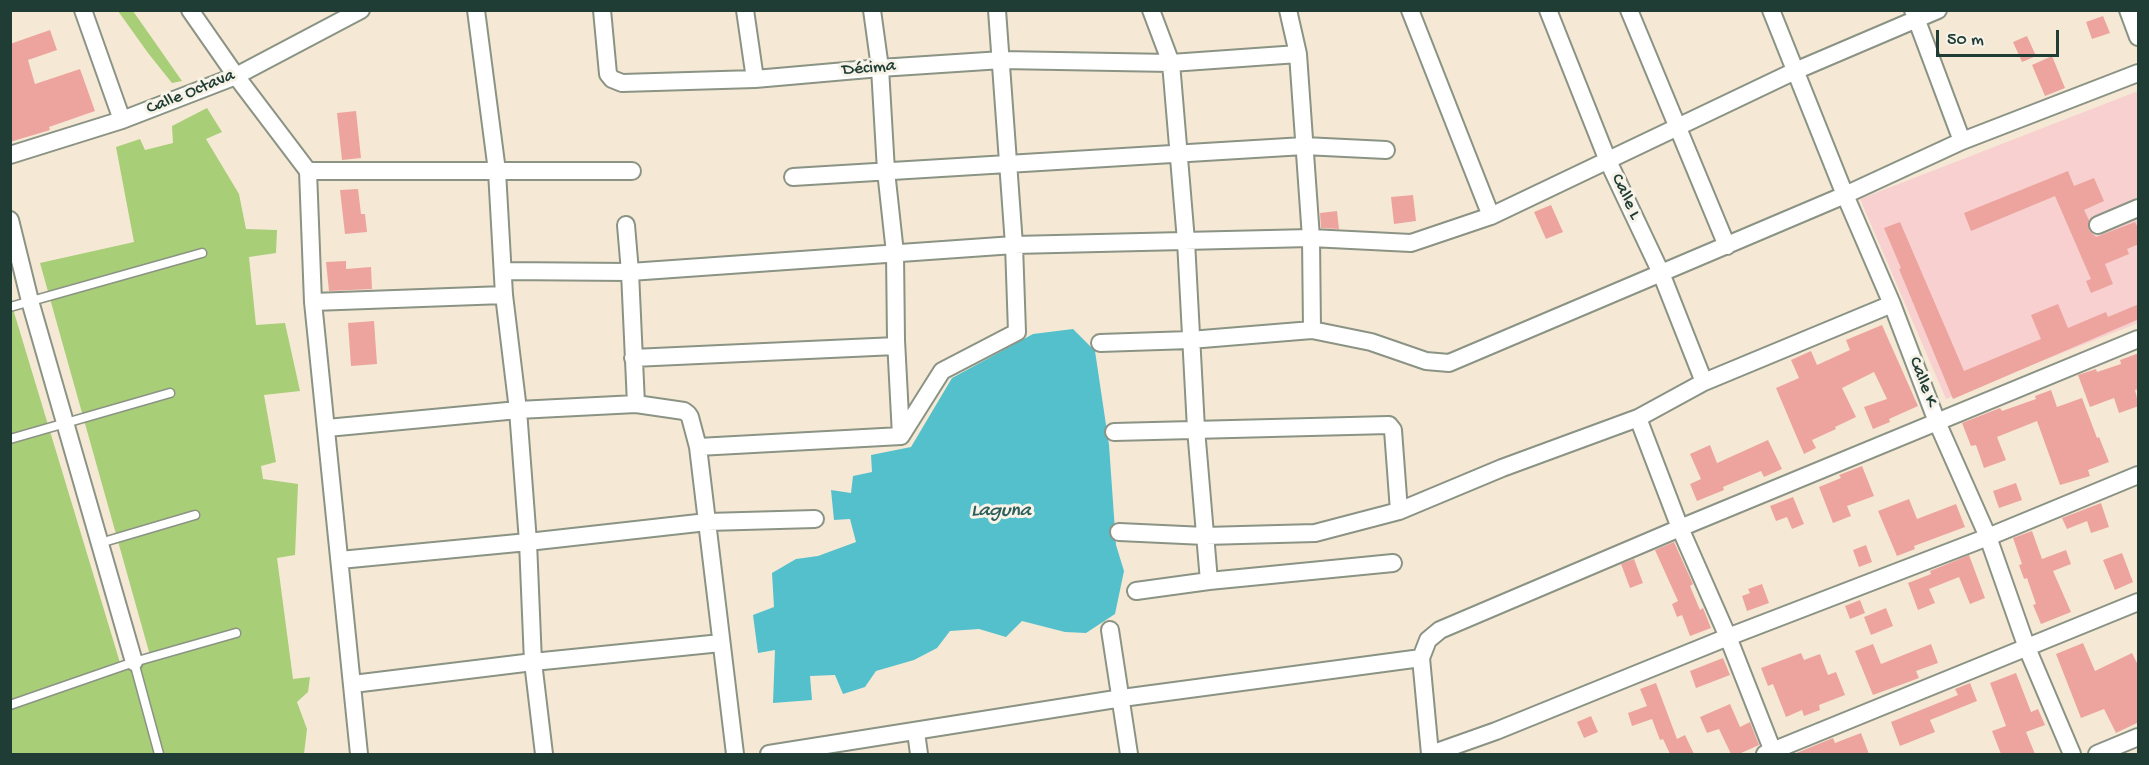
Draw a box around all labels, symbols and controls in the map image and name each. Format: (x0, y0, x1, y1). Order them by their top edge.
scale bar (1939, 18, 2062, 56)
text: 50 m (1947, 30, 1984, 51)
street label: Décima (841, 56, 897, 82)
street label: Calle Octava (144, 65, 238, 121)
street label: Calle L (1605, 171, 1645, 223)
street label: Calle K (1903, 354, 1941, 410)
water label: Laguna (971, 500, 1031, 524)

